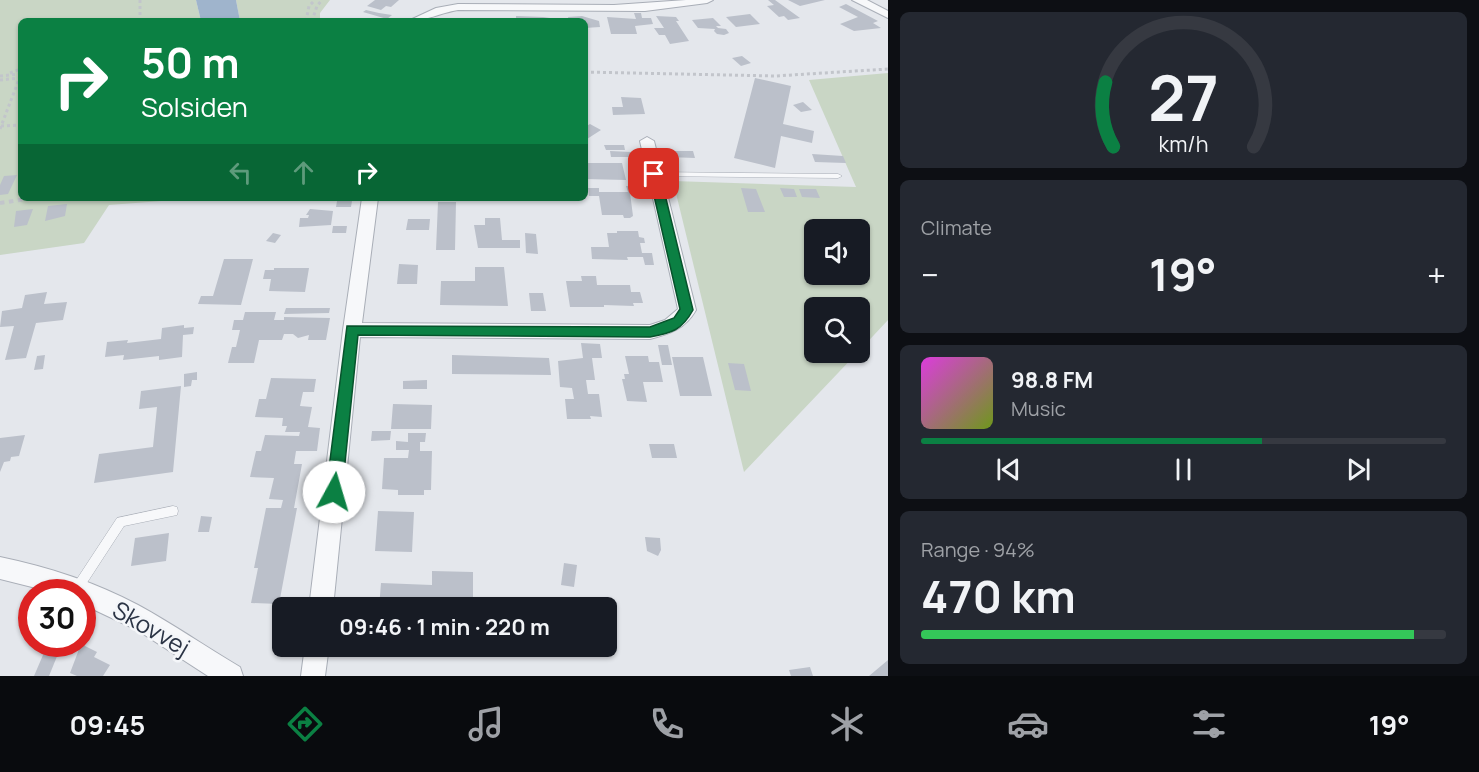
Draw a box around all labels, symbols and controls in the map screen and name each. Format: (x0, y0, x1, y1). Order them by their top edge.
text: 50 m (141, 33, 239, 91)
icon: right (42, 42, 120, 120)
text: 27 (1148, 54, 1219, 140)
text: Solsiden (141, 88, 248, 125)
text: km/h (1159, 129, 1208, 158)
pin (628, 148, 679, 199)
icon: left (224, 156, 257, 189)
icon: ahead (287, 156, 320, 189)
icon: right (350, 156, 383, 189)
icon: arrive (637, 157, 670, 190)
text: Climate (921, 214, 992, 241)
map controls (804, 219, 870, 363)
button: sound (804, 219, 870, 285)
text: 19° (1149, 243, 1217, 305)
text: − (921, 252, 939, 297)
text: + (1427, 252, 1446, 297)
button: search (804, 297, 870, 363)
text: 98.8 FM (1011, 365, 1093, 395)
text: Music (1011, 395, 1066, 422)
icon: previous (992, 453, 1025, 486)
icon: pause (1167, 453, 1200, 486)
icon: next (1342, 453, 1375, 486)
position arrow (302, 460, 366, 524)
text: Range · 94% (921, 536, 1035, 563)
text: 470 km (921, 565, 1076, 627)
speed limit sign: 30 (18, 579, 96, 657)
street label: Skovvej (107, 592, 196, 663)
text: 09:46 · 1 min · 220 m (339, 612, 550, 642)
icon: directions (284, 703, 326, 745)
icon: music (465, 703, 507, 745)
icon: phone (646, 703, 688, 745)
icon: climate (826, 703, 868, 745)
icon: car (1007, 703, 1049, 745)
icon: filters (1188, 703, 1230, 745)
text: 09:45 (69, 706, 145, 743)
text: 19° (1369, 706, 1410, 743)

